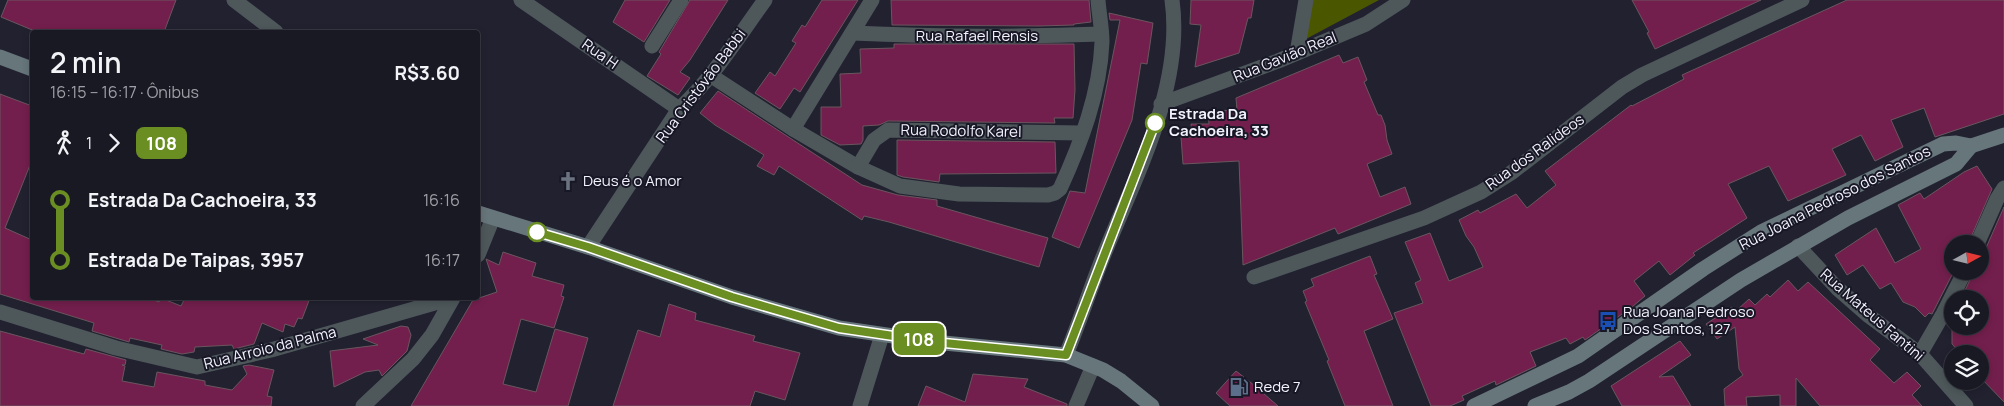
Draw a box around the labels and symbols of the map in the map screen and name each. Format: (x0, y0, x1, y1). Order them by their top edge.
street label: Rua Cristóvão Babbi (651, 24, 750, 147)
street label: Rua Rafael Rensis (916, 25, 1038, 46)
street label: Rua Gavião Real (1230, 26, 1340, 87)
street label: Rua H (578, 34, 623, 74)
place label: Estrada Da Cachoeira, 33 (1169, 103, 1269, 141)
street label: Rua dos Ralideos (1481, 109, 1588, 195)
marker: Estrada Da Cachoeira, 33 (1145, 113, 1165, 133)
street label: Rua Rodolfo Karel (900, 119, 1022, 142)
street label: Rua Joana Pedroso dos Santos (1736, 140, 1934, 255)
church icon: Deus é o Amor (557, 170, 579, 192)
place label: Deus é o Amor (583, 170, 682, 191)
unlabelled marker (527, 222, 547, 242)
north arrow (1944, 235, 1989, 280)
street label: Rua Mateus Fantini (1816, 264, 1929, 366)
place label: Rua Joana Pedroso Dos Santos, 127 (1623, 301, 1755, 339)
bus stop icon: Rua Joana Pedroso Dos Santos, 127 (1597, 310, 1619, 332)
street label: Rua Arroio da Palma (201, 321, 338, 374)
line badge: 108 (890, 323, 948, 355)
fuel station icon: Rede 7 (1228, 376, 1250, 398)
place label: Rede 7 (1254, 376, 1300, 397)

